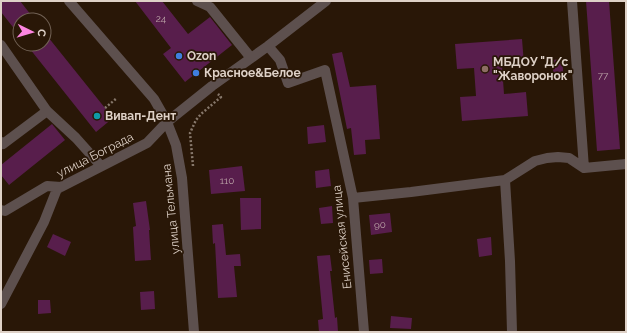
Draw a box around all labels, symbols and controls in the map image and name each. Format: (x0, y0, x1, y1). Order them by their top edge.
north arrow (12, 12, 52, 52)
house number: 24 (156, 13, 167, 24)
text: С (35, 29, 48, 38)
place label: Ozon (187, 49, 216, 63)
marker: Ozon (174, 51, 184, 61)
place label: МБДОУ "Д/с "Жаворонок" (493, 55, 572, 83)
marker: МБДОУ "Д/с "Жаворонок" (480, 64, 490, 74)
place label: Красное&Белое (204, 66, 301, 80)
marker: Красное&Белое (191, 68, 201, 78)
house number: 77 (598, 70, 609, 81)
place label: Вивап-Дент (105, 109, 176, 123)
marker: Вивап-Дент (92, 111, 102, 121)
street label: улица Бограда (54, 130, 136, 180)
street label: улица Тельмана (159, 163, 183, 255)
house number: 110 (220, 175, 234, 186)
street label: Енисейская улица (330, 184, 354, 290)
house number: 90 (374, 219, 386, 230)

